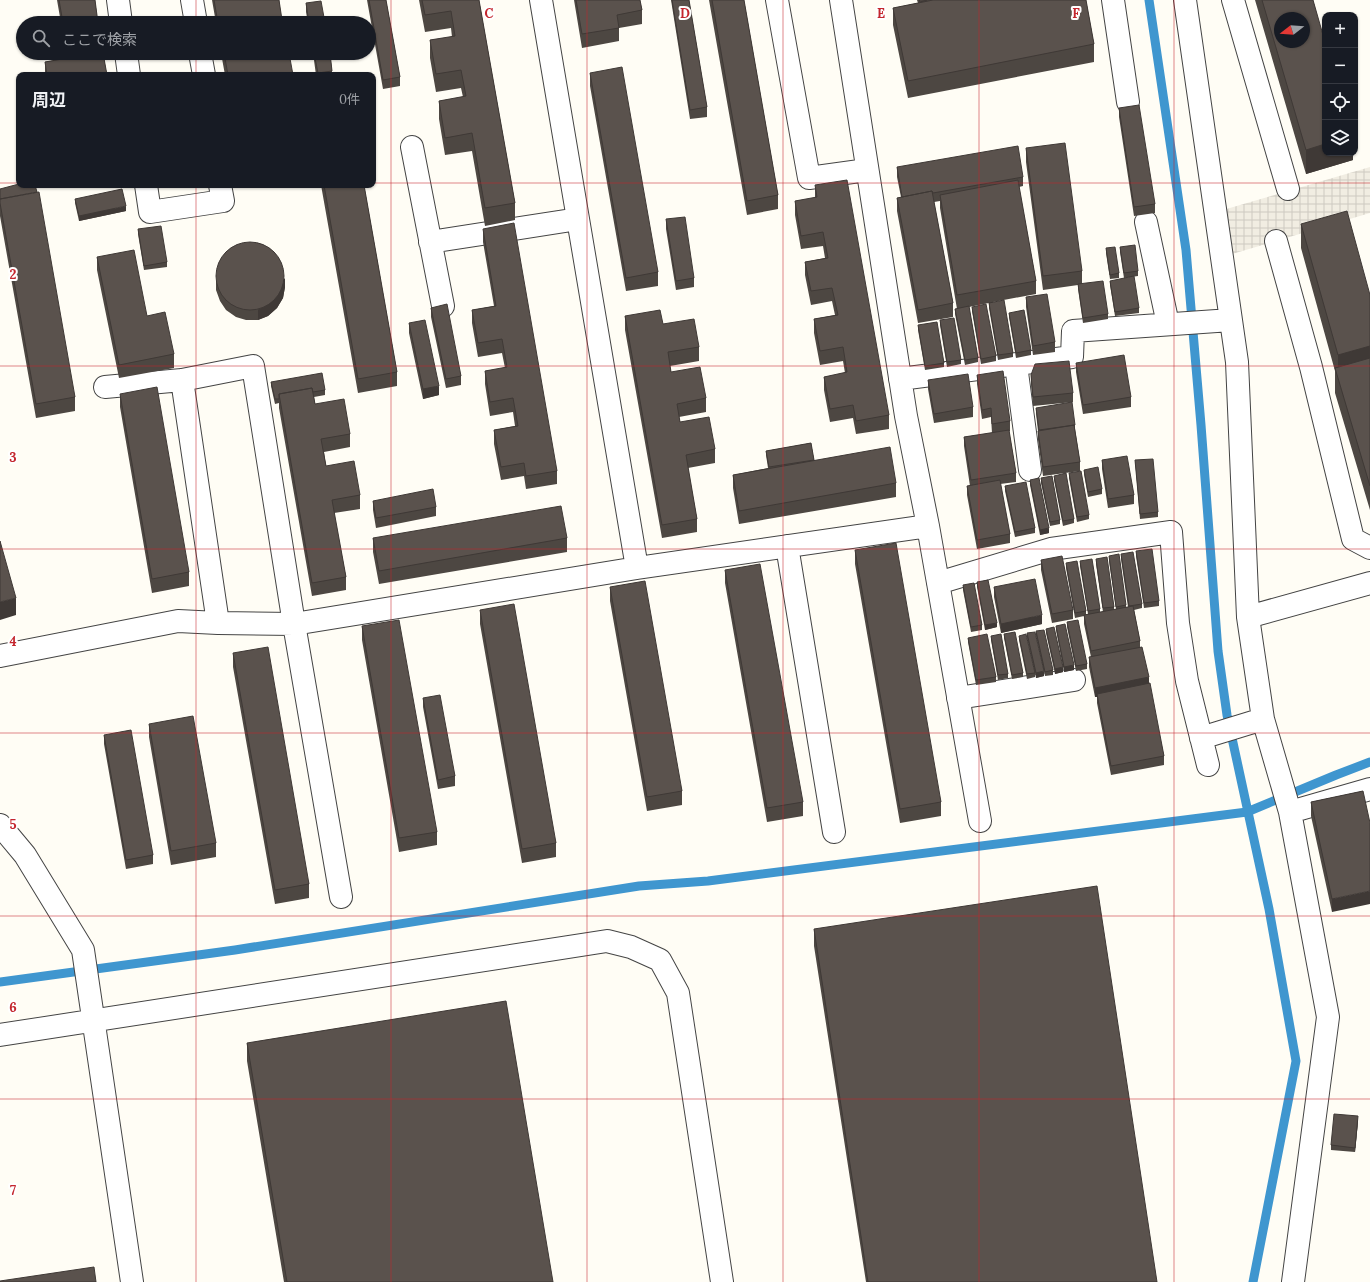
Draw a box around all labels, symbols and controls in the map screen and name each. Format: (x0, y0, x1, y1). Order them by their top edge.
text: C (485, 5, 494, 22)
text: D (680, 5, 690, 22)
text: E (877, 5, 885, 22)
text: F (1072, 5, 1080, 22)
north arrow (1274, 12, 1310, 48)
map controls (1322, 12, 1358, 156)
button: + (1322, 12, 1358, 48)
search box (16, 16, 376, 60)
icon: search (30, 27, 52, 49)
text: ここで検索 (62, 30, 137, 49)
button: − (1322, 48, 1358, 84)
button: locate (1322, 84, 1358, 120)
text: 周辺 (32, 89, 66, 111)
text: 0件 (339, 91, 360, 108)
button: layers (1322, 120, 1358, 156)
text: 2 (10, 266, 17, 283)
text: 3 (9, 449, 17, 466)
text: 4 (9, 633, 17, 650)
text: 5 (9, 816, 17, 833)
text: 6 (9, 999, 17, 1016)
text: 7 (10, 1182, 16, 1199)

